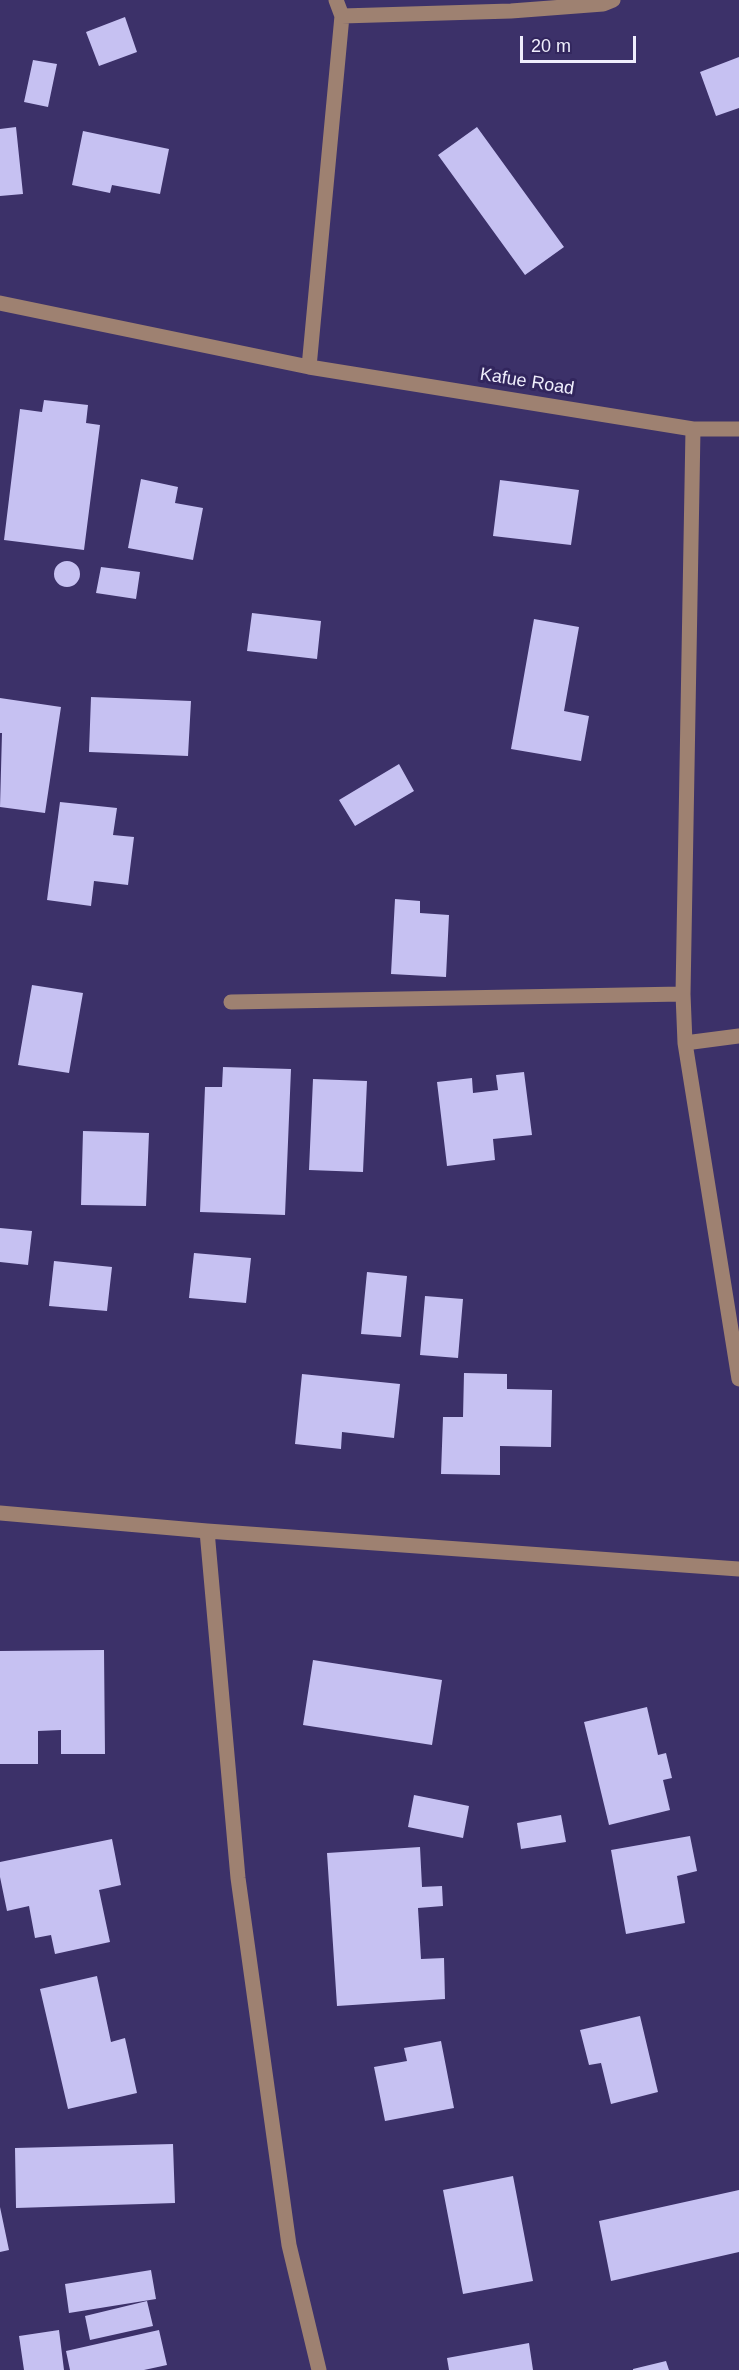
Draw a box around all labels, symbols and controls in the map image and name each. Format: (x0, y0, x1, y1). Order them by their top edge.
scale bar (523, 24, 638, 62)
text: 20 m (531, 36, 571, 56)
street label: Kafue Road (478, 364, 576, 400)

